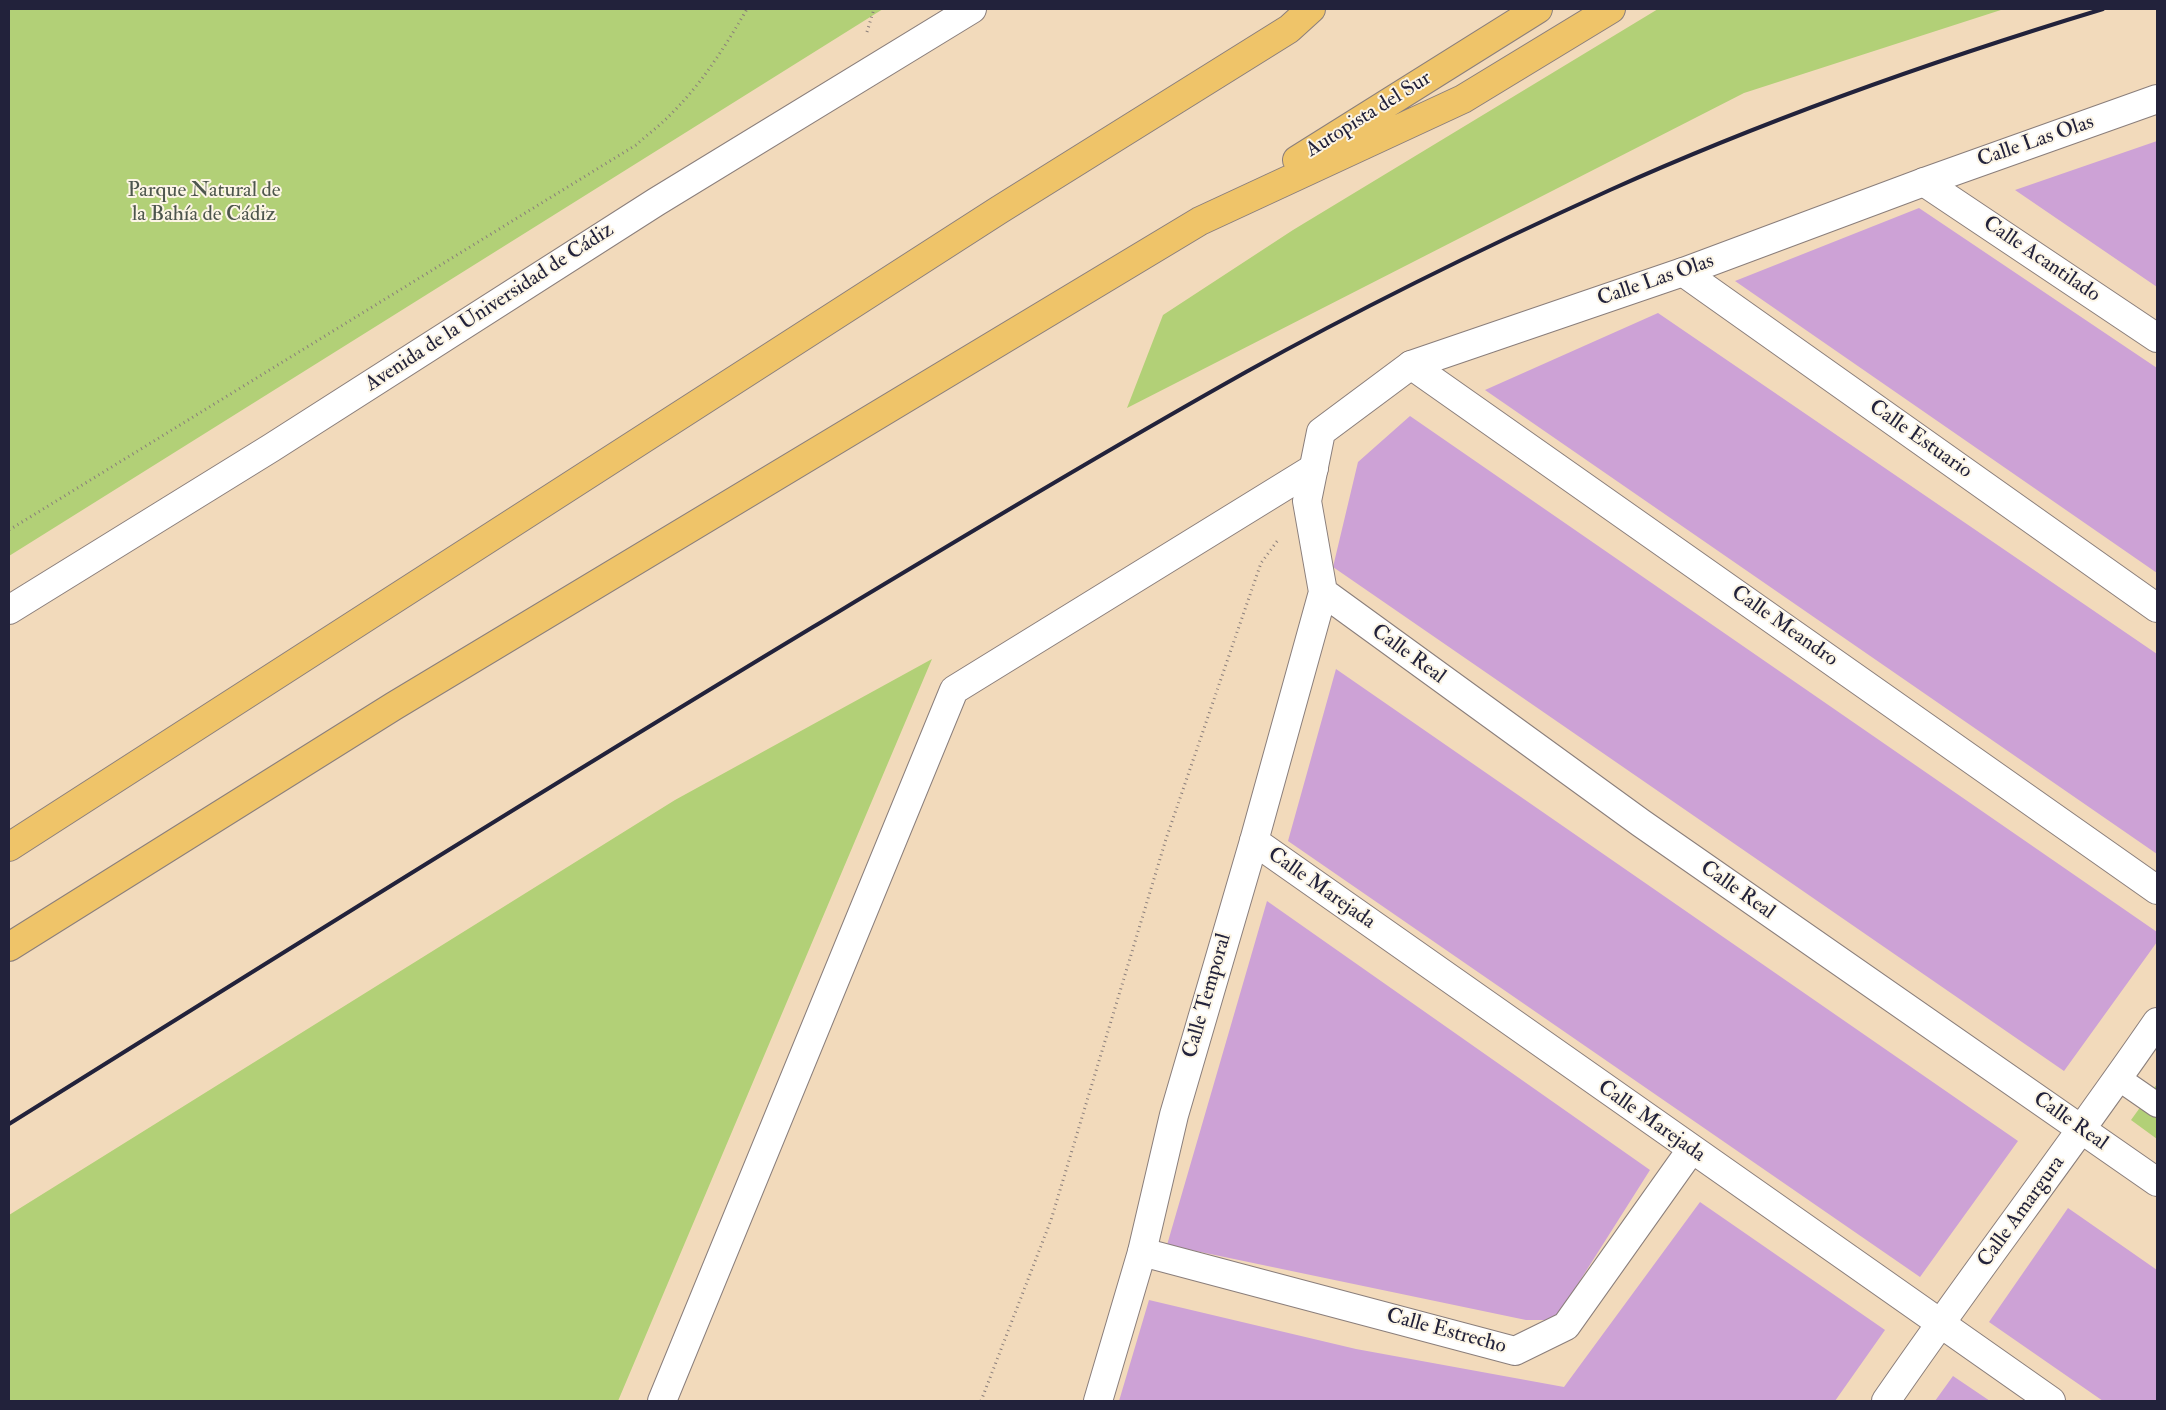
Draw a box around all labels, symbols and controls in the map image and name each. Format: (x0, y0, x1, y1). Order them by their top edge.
street label: Autopista del Sur (1302, 66, 1436, 164)
street label: Calle Las Olas (1974, 110, 2098, 174)
park label: Parque Natural de la Bahía de Cádiz (127, 178, 281, 228)
street label: Calle Acantilado (1978, 212, 2104, 308)
street label: Avenida de la Universidad de Cádiz (361, 218, 619, 398)
street label: Calle Las Olas (1594, 249, 1718, 313)
street label: Calle Estuario (1864, 395, 1976, 485)
street label: Calle Meandro (1726, 581, 1842, 673)
street label: Calle Real (1366, 620, 1450, 690)
street label: Calle Marejada (1262, 843, 1380, 935)
street label: Calle Real (1695, 856, 1779, 926)
street label: Calle Temporal (1178, 931, 1238, 1061)
street label: Calle Marejada (1592, 1076, 1710, 1168)
street label: Calle Real (2028, 1087, 2112, 1157)
street label: Calle Amargura (1973, 1151, 2071, 1273)
street label: Calle Estrecho (1383, 1304, 1509, 1360)

